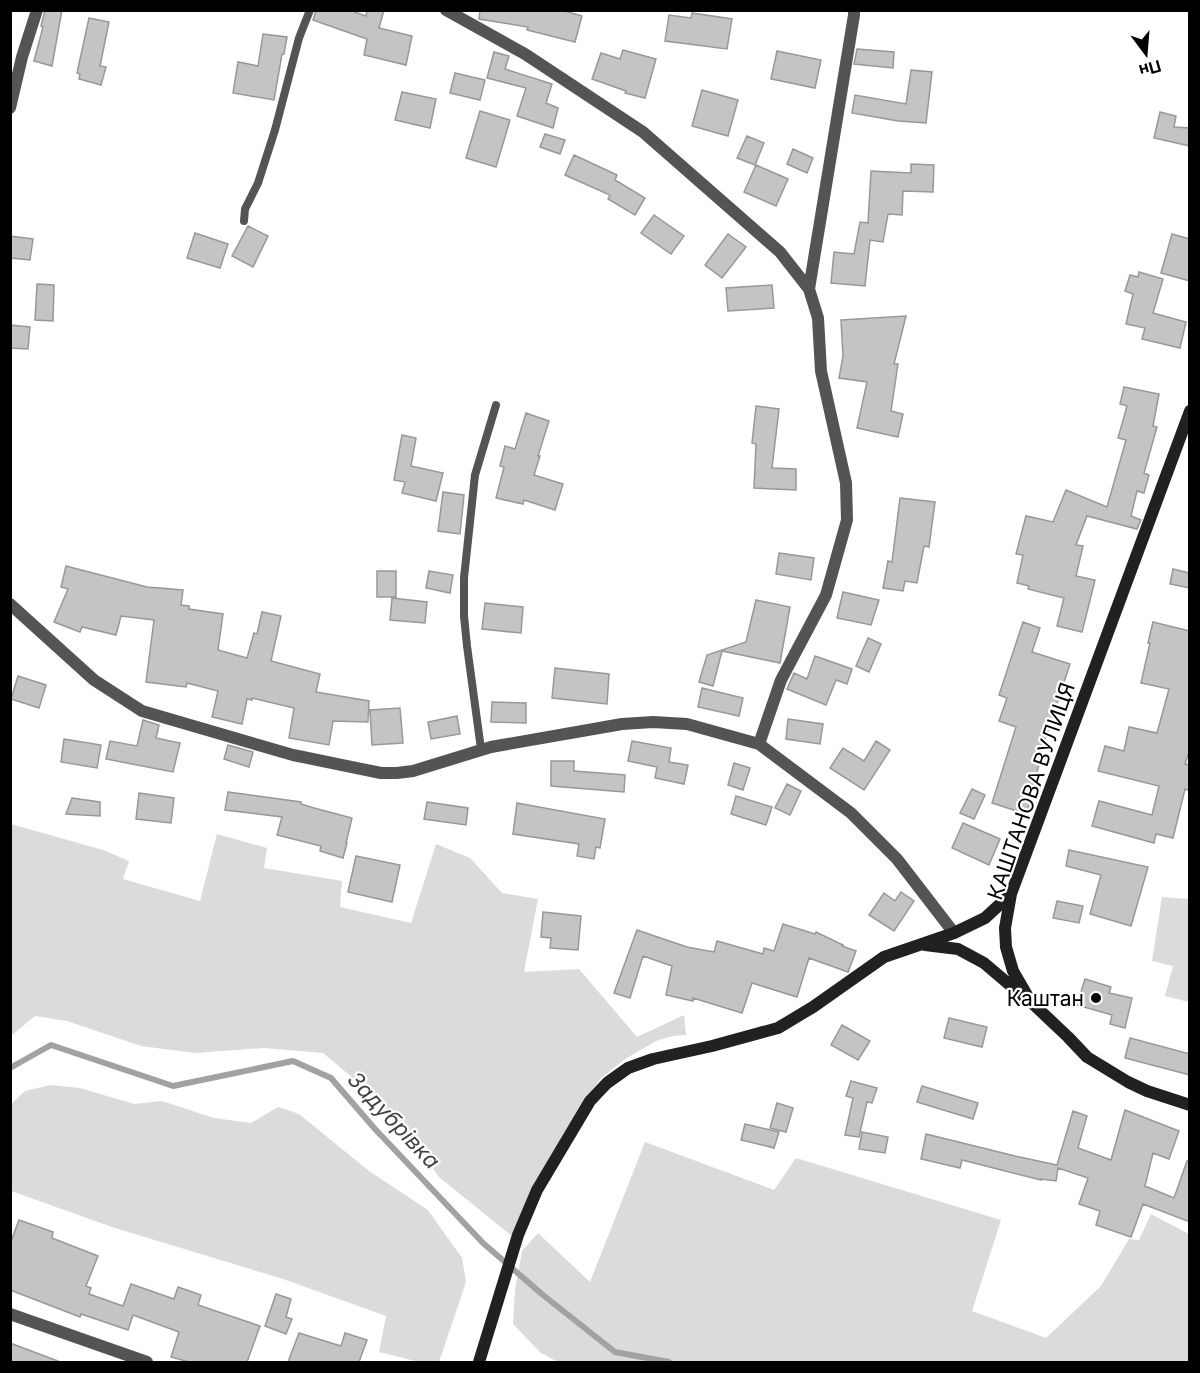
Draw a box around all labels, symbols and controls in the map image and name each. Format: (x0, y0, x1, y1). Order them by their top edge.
north arrow (1116, 24, 1176, 84)
text: Пн (1137, 56, 1163, 81)
street label: КАШТАНОВА ВУЛИЦЯ (982, 679, 1080, 903)
place label: Каштан (1007, 986, 1084, 1011)
marker: Каштан (1089, 991, 1103, 1005)
water label: Задубрівка (343, 1066, 445, 1174)

